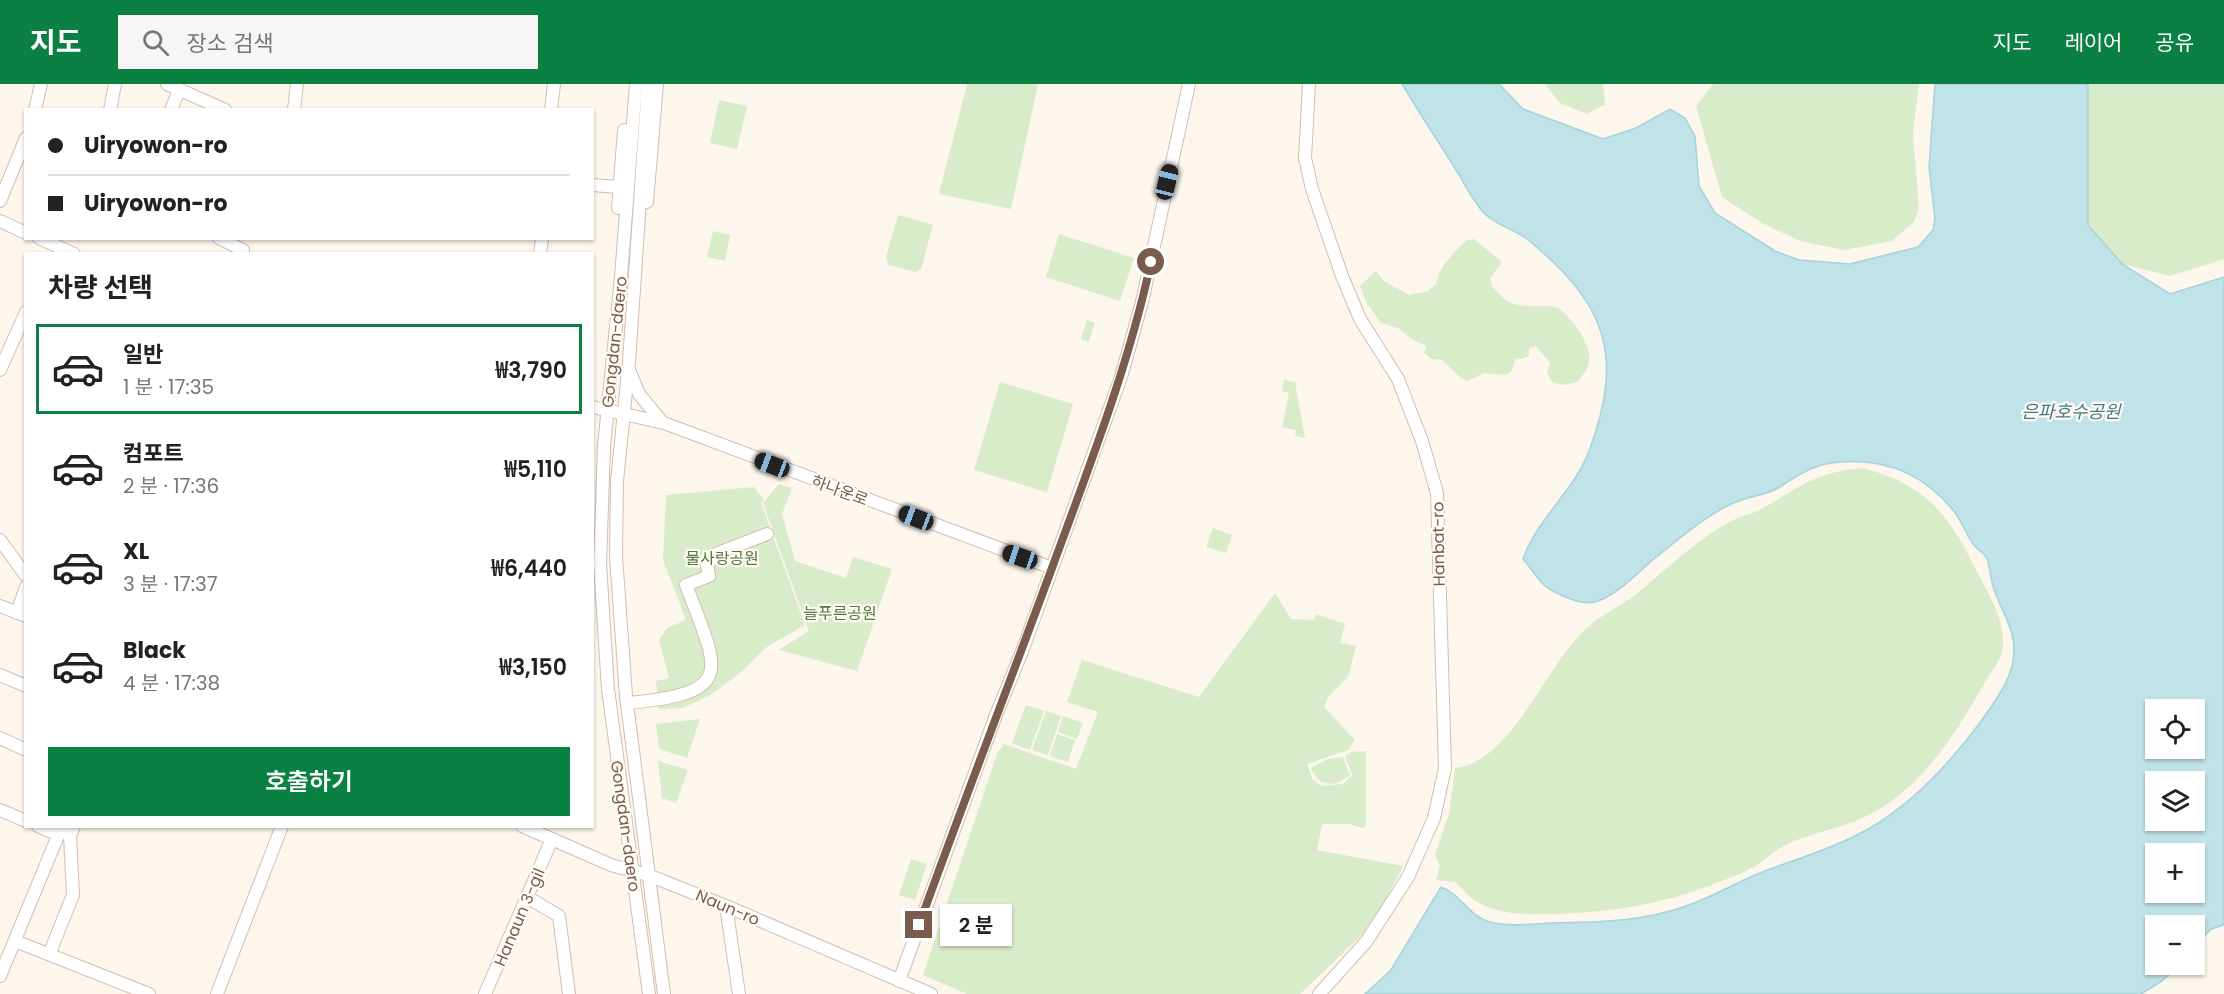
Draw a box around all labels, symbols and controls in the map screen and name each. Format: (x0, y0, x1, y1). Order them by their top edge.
search box (118, 15, 538, 69)
text: 지도 (30, 23, 82, 62)
icon: search (139, 26, 172, 59)
text: 장소 검색 (187, 28, 273, 59)
text: 지도 (1993, 28, 2031, 57)
text: 레이어 (2064, 28, 2122, 57)
text: 공유 (2155, 28, 2194, 57)
text: Uiryowon-ro (84, 130, 227, 161)
car (1154, 162, 1180, 202)
text: Uiryowon-ro (84, 188, 227, 219)
route start (1137, 248, 1164, 275)
text: 차량 선택 (48, 269, 153, 306)
street label: Gongdan-daero (596, 275, 633, 409)
text: 일반 (123, 339, 163, 370)
icon: car (51, 342, 105, 396)
text: ₩3,790 (495, 355, 567, 386)
text: 1 분 · 17:35 (123, 373, 214, 401)
water label: 은파호수공원 (2021, 399, 2122, 424)
text: 컴포트 (123, 438, 184, 469)
icon: car (51, 441, 105, 495)
car (752, 450, 792, 480)
text: ₩5,110 (504, 454, 567, 485)
street label: 하나운로 (808, 470, 872, 511)
text: 2 분 · 17:36 (123, 472, 219, 500)
street label: Hanbat-ro (1426, 501, 1451, 586)
car (896, 503, 936, 533)
text: XL (123, 536, 149, 567)
icon: car (51, 540, 105, 594)
car (1000, 543, 1040, 571)
park label: 물사랑공원 (685, 547, 759, 570)
text: ₩6,440 (491, 553, 567, 584)
text: 3 분 · 17:37 (123, 570, 218, 598)
park label: 늘푸른공원 (803, 602, 877, 625)
text: Black (123, 635, 186, 666)
icon: car (51, 639, 105, 693)
text: ₩3,150 (499, 652, 567, 683)
text: 4 분 · 17:38 (123, 669, 220, 697)
map controls (2145, 699, 2205, 975)
button: locate (2145, 699, 2205, 759)
button: 호출하기 (48, 747, 570, 816)
street label: Gongdan-daero (605, 759, 646, 893)
button: layers (2145, 771, 2205, 831)
button: + (2145, 843, 2205, 903)
street label: Hanaun 3-gil (488, 865, 550, 970)
street label: Naun-ro (692, 884, 763, 931)
callout: 2 분 (940, 904, 1012, 946)
route end (905, 911, 932, 938)
text: 2 분 (959, 911, 993, 939)
button: − (2145, 915, 2205, 975)

